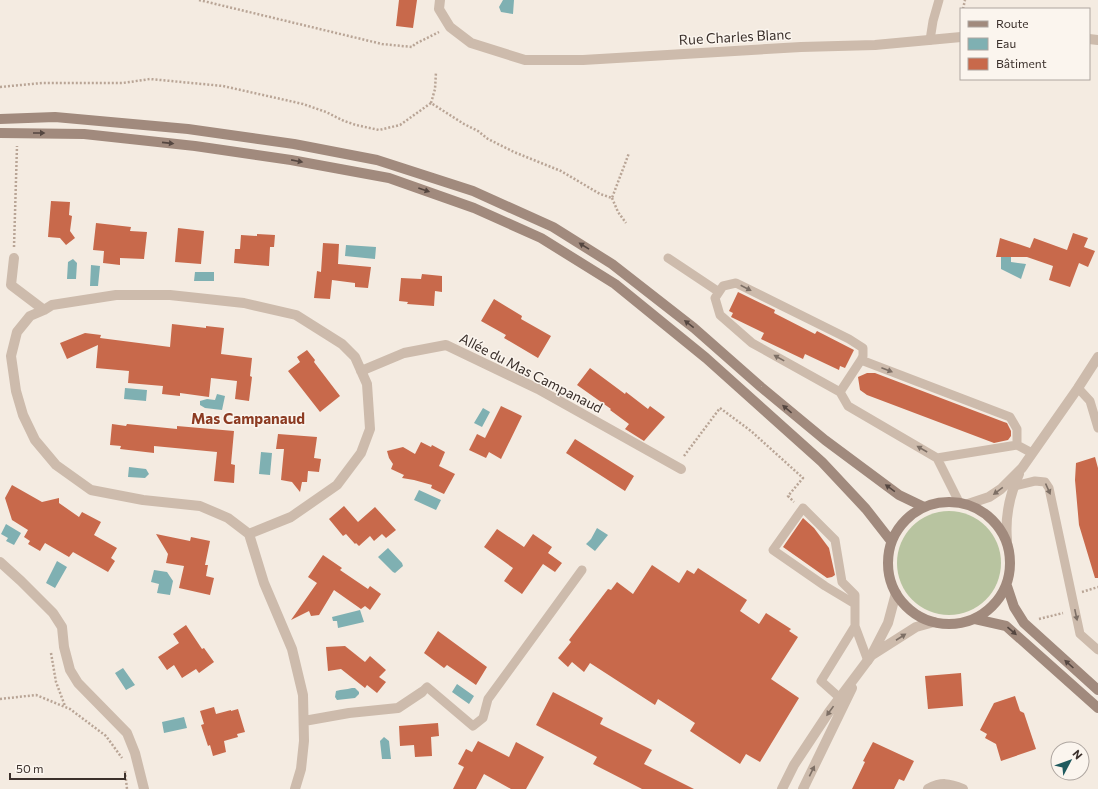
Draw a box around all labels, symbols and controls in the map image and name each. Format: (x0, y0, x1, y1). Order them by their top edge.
legend (960, 8, 1090, 80)
text: Route (996, 16, 1029, 30)
street label: Rue Charles Blanc (678, 25, 792, 48)
text: Eau (996, 36, 1016, 50)
text: Bâtiment (996, 56, 1047, 70)
one-way arrow (33, 130, 46, 136)
one-way arrow (162, 140, 175, 146)
one-way arrow (291, 158, 303, 164)
one-way arrow (418, 188, 430, 194)
one-way arrow (578, 243, 590, 250)
one-way arrow (740, 285, 752, 291)
one-way arrow (683, 319, 694, 328)
street label: Allée du Mas Campanaud (457, 329, 606, 416)
one-way arrow (773, 354, 785, 361)
one-way arrow (882, 367, 894, 373)
one-way arrow (781, 404, 792, 413)
district label: Mas Campanaud (191, 409, 305, 427)
one-way arrow (916, 445, 928, 452)
one-way arrow (1044, 483, 1051, 495)
one-way arrow (884, 484, 895, 492)
one-way arrow (993, 486, 1003, 494)
one-way arrow (1074, 609, 1080, 622)
one-way arrow (1006, 627, 1017, 636)
one-way arrow (895, 633, 907, 640)
one-way arrow (1064, 659, 1074, 668)
one-way arrow (825, 706, 834, 717)
north arrow (1050, 741, 1090, 781)
text: N (1070, 747, 1086, 761)
scale bar (10, 755, 125, 781)
text: 50 m (16, 761, 44, 775)
one-way arrow (809, 765, 815, 777)

